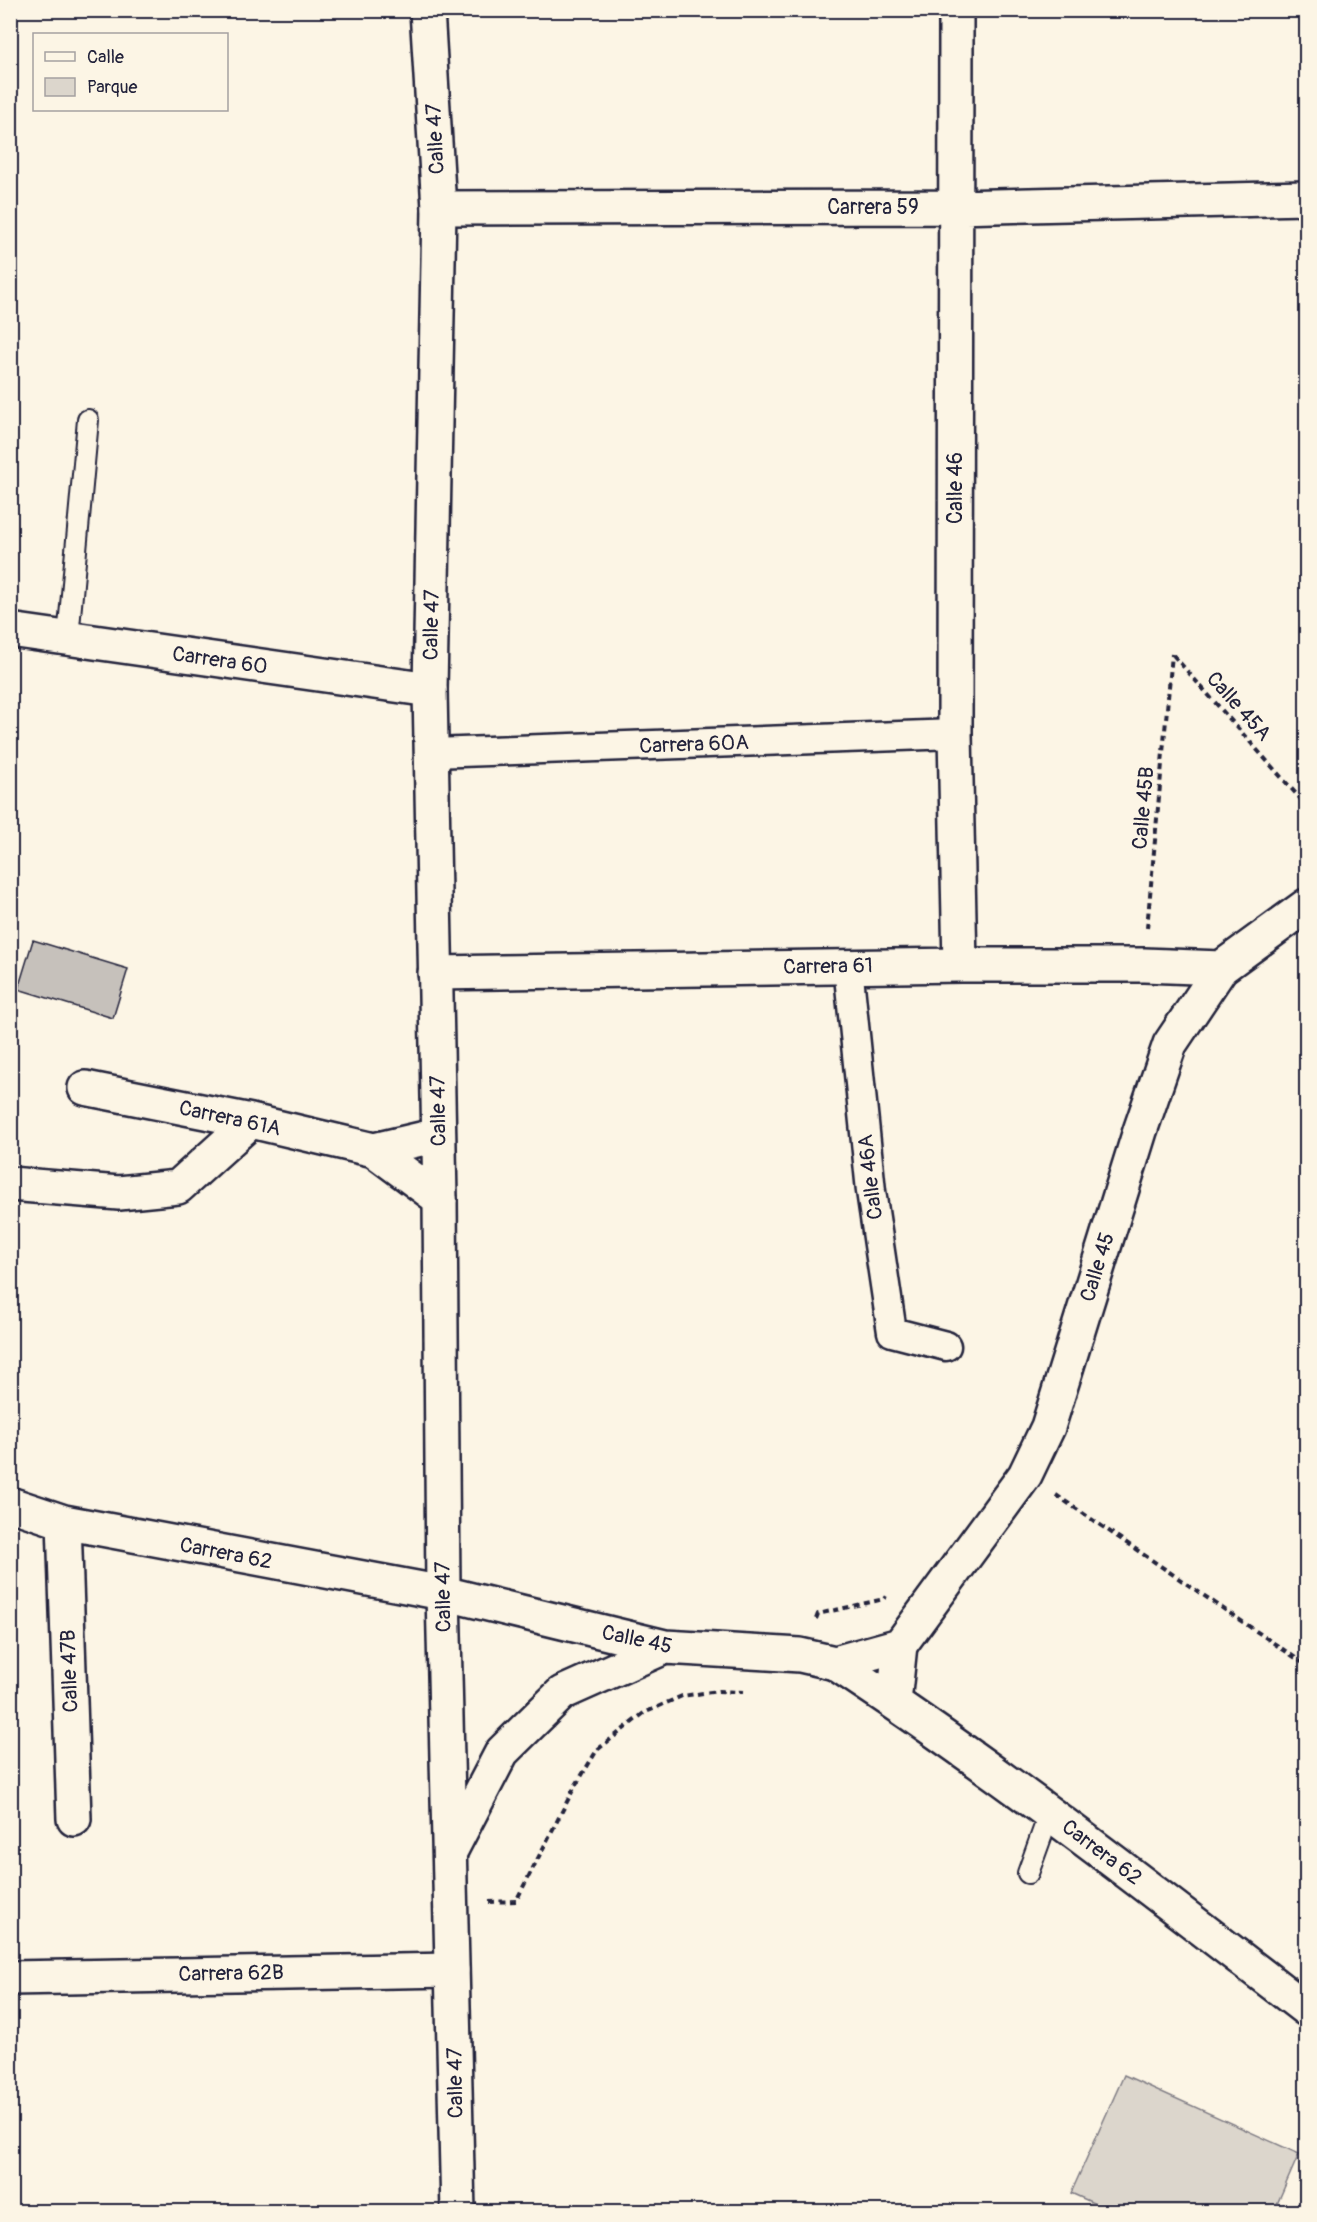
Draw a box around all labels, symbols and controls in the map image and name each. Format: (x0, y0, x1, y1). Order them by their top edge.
legend (33, 33, 228, 111)
text: Calle (87, 46, 124, 69)
text: Parque (87, 76, 137, 99)
street label: Calle 47 (420, 103, 451, 175)
street label: Carrera 59 (827, 194, 919, 221)
street label: Calle 46 (942, 452, 969, 524)
street label: Calle 47 (417, 589, 446, 661)
street label: Carrera 60 (170, 640, 269, 681)
street label: Calle 45A (1200, 666, 1277, 747)
street label: Carrera 60A (639, 729, 749, 760)
street label: Calle 45B (1126, 765, 1161, 851)
street label: Carrera 61 (783, 952, 873, 981)
street label: Calle 47 (424, 1075, 453, 1147)
street label: Carrera 61A (176, 1095, 283, 1142)
street label: Calle 46A (852, 1133, 889, 1221)
street label: Calle 45 (1074, 1229, 1121, 1305)
street label: Carrera 62 (177, 1531, 274, 1576)
street label: Calle 47 (429, 1561, 458, 1633)
street label: Calle 45 (599, 1619, 675, 1660)
street label: Calle 47B (55, 1629, 84, 1713)
street label: Carrera 62 (1056, 1814, 1147, 1891)
street label: Carrera 62B (178, 1959, 284, 1988)
street label: Calle 47 (441, 2047, 470, 2119)

